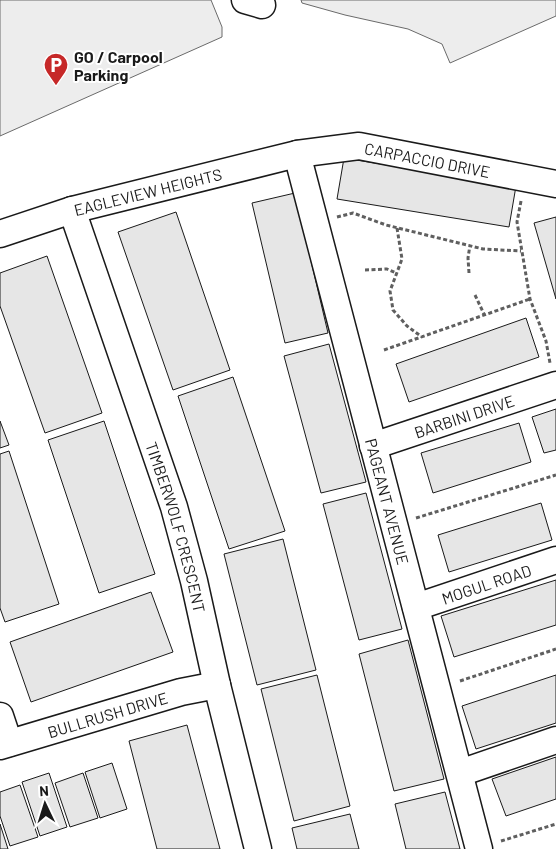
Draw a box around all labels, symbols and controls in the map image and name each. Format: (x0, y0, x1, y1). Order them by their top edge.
place label: GO / Carpool Parking (74, 47, 163, 84)
parking icon: GO / Carpool Parking (43, 52, 69, 86)
street label: CARPACCIO DRIVE (363, 138, 492, 181)
street label: EAGLEVIEW HEIGHTS (72, 164, 224, 219)
street label: BARBINI DRIVE (412, 390, 517, 441)
street label: PAGEANT AVENUE (362, 436, 414, 566)
street label: TIMBERWOLF CRESCENT (143, 439, 210, 614)
street label: MOGUL ROAD (439, 560, 533, 607)
street label: BULLRUSH DRIVE (45, 687, 170, 741)
north arrow (20, 779, 70, 829)
text: N (39, 782, 49, 799)

